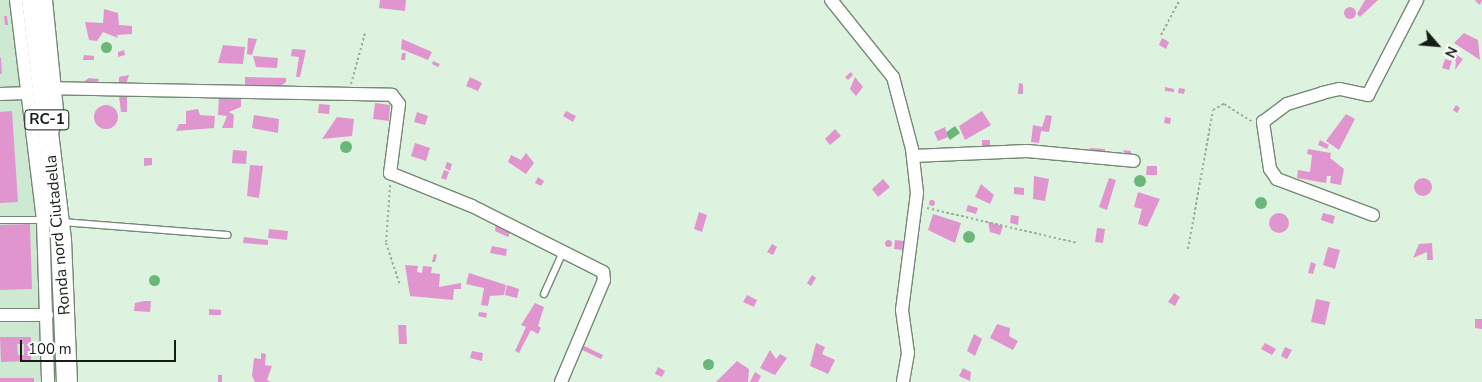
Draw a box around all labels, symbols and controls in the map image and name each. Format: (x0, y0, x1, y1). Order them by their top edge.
north arrow (1412, 20, 1462, 70)
text: N (1440, 43, 1462, 61)
road number: RC-1 (23, 108, 71, 132)
street label: Ronda nord Ciutadella (41, 154, 75, 316)
scale bar (22, 330, 179, 362)
text: 100 m (28, 339, 72, 359)

